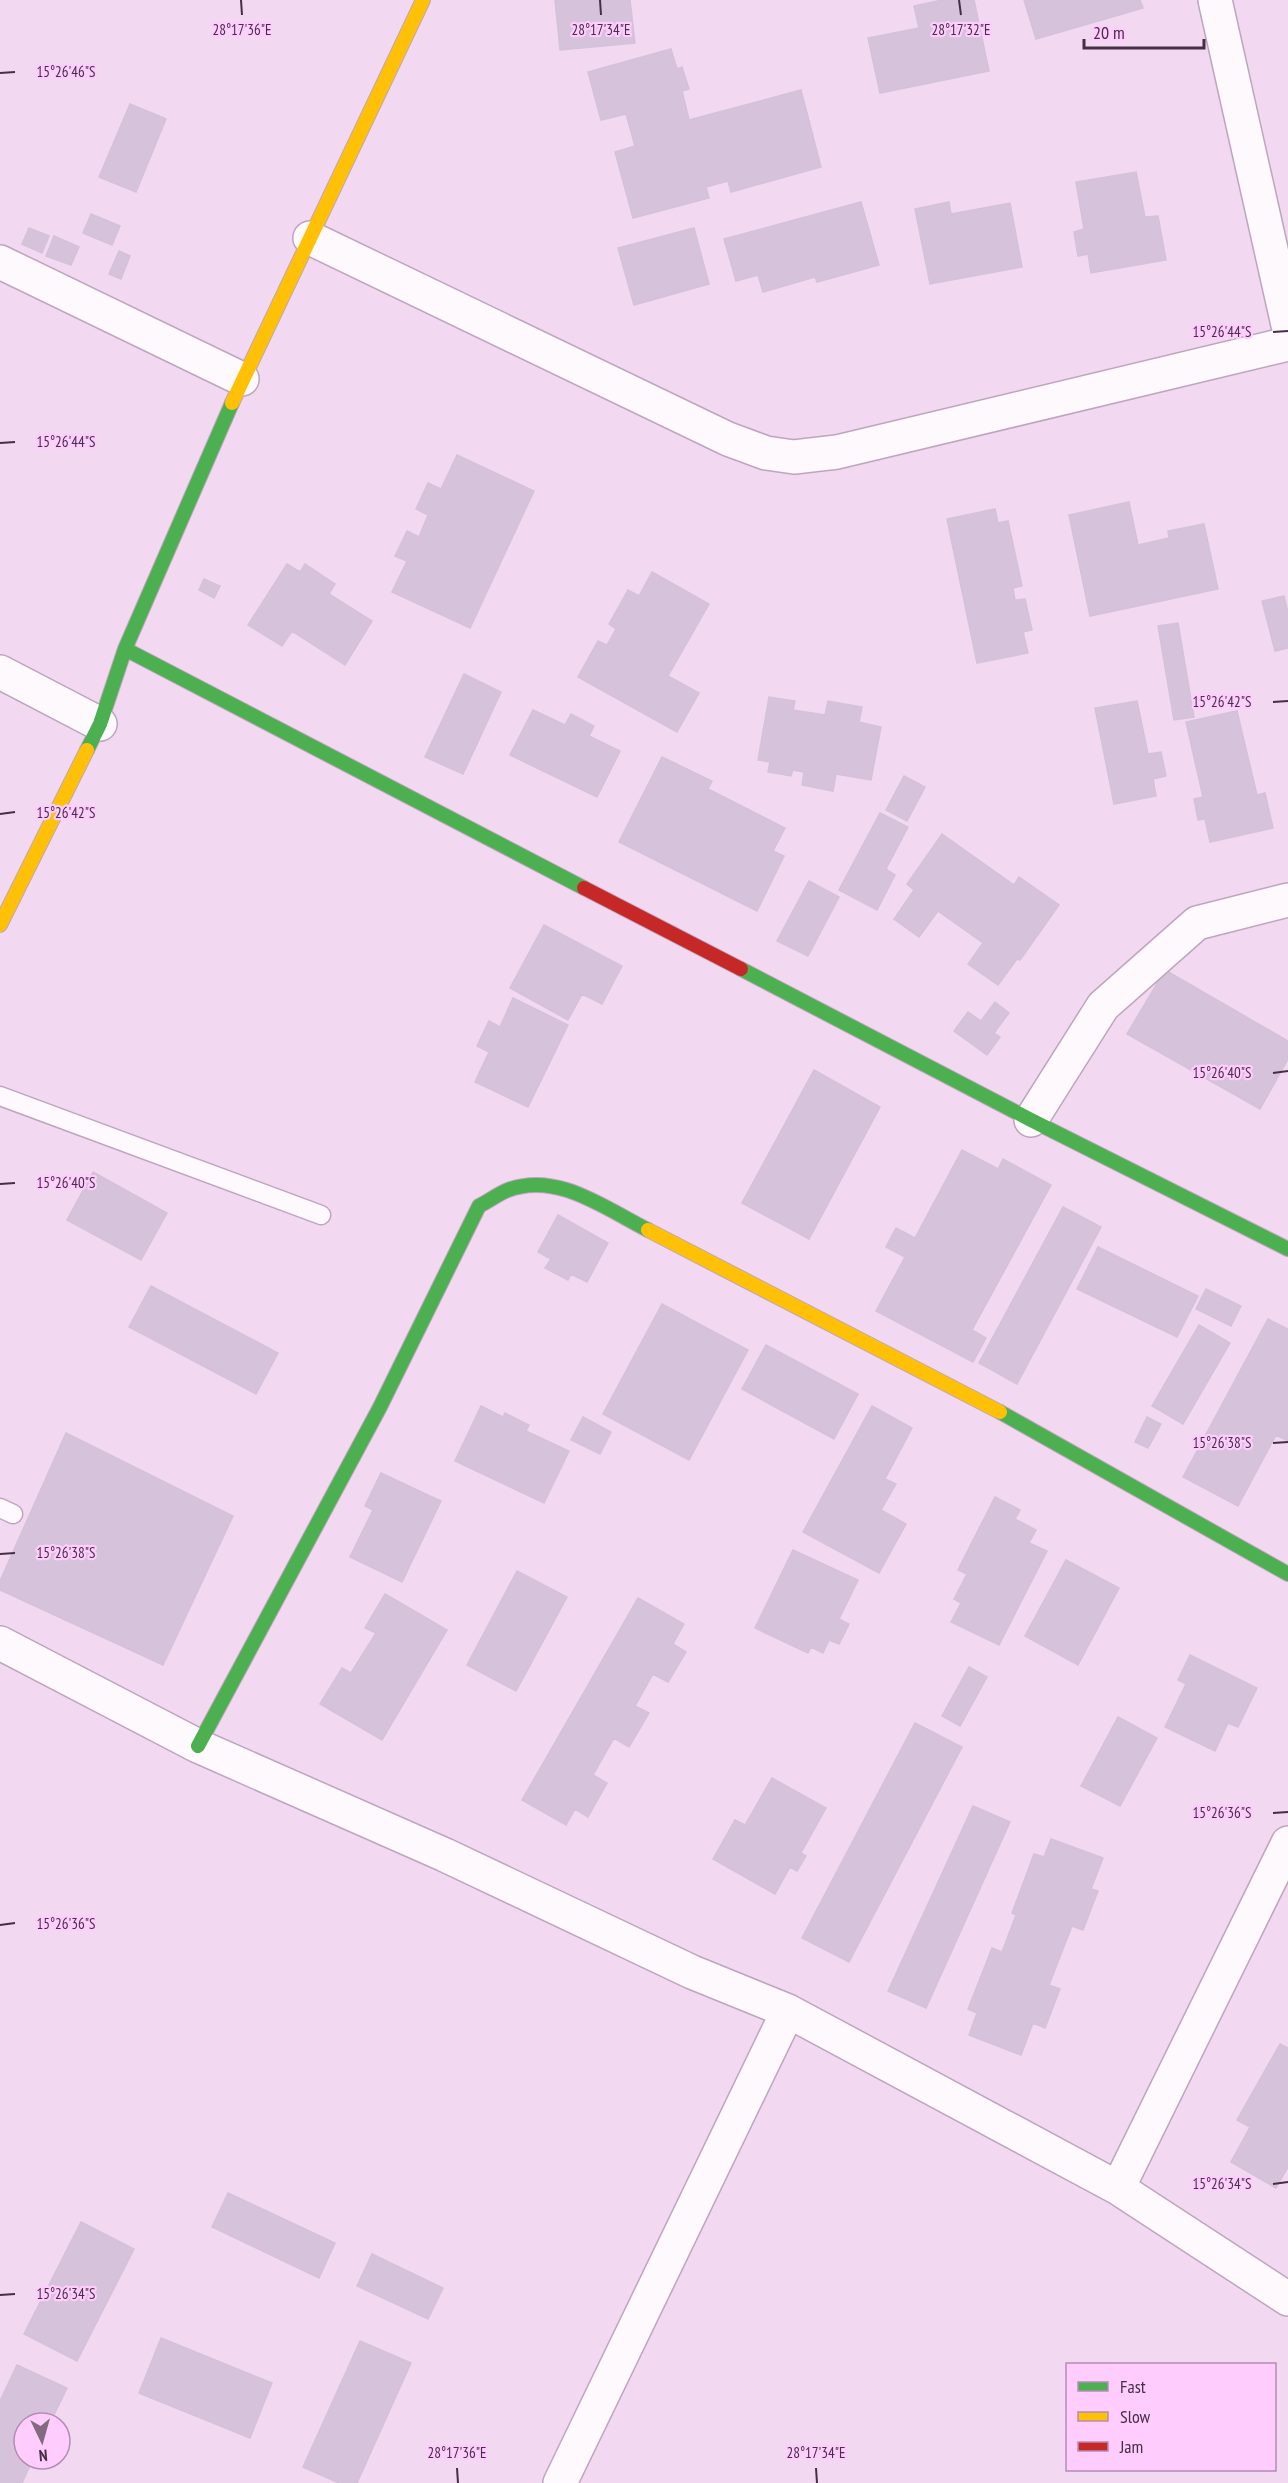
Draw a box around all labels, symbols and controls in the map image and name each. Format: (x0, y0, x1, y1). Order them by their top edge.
scale bar (1084, 12, 1204, 50)
text: 28°17'36"E (212, 20, 272, 39)
text: 28°17'34"E (571, 20, 631, 39)
text: 28°17'32"E (931, 20, 991, 39)
text: 20 m (1093, 21, 1125, 44)
text: 15°26'46"S (36, 62, 96, 81)
text: 15°26'44"S (1192, 322, 1252, 341)
text: 15°26'44"S (36, 432, 96, 451)
text: 15°26'42"S (1192, 692, 1252, 711)
text: 15°26'42"S (36, 803, 96, 822)
text: 15°26'40"S (1192, 1063, 1252, 1082)
text: 15°26'40"S (36, 1173, 96, 1192)
text: 15°26'38"S (1192, 1433, 1252, 1452)
text: 15°26'38"S (36, 1543, 96, 1562)
text: 15°26'36"S (1192, 1803, 1252, 1822)
text: 15°26'36"S (36, 1914, 96, 1933)
text: 15°26'34"S (1192, 2174, 1252, 2193)
text: 15°26'34"S (36, 2284, 96, 2303)
legend (1066, 2363, 1276, 2471)
text: Fast (1120, 2375, 1146, 2398)
text: Slow (1120, 2405, 1151, 2428)
north arrow (12, 2411, 72, 2471)
text: Jam (1119, 2435, 1143, 2458)
text: 28°17'36"E (427, 2443, 487, 2462)
text: 28°17'34"E (786, 2443, 846, 2462)
text: N (38, 2446, 48, 2466)

